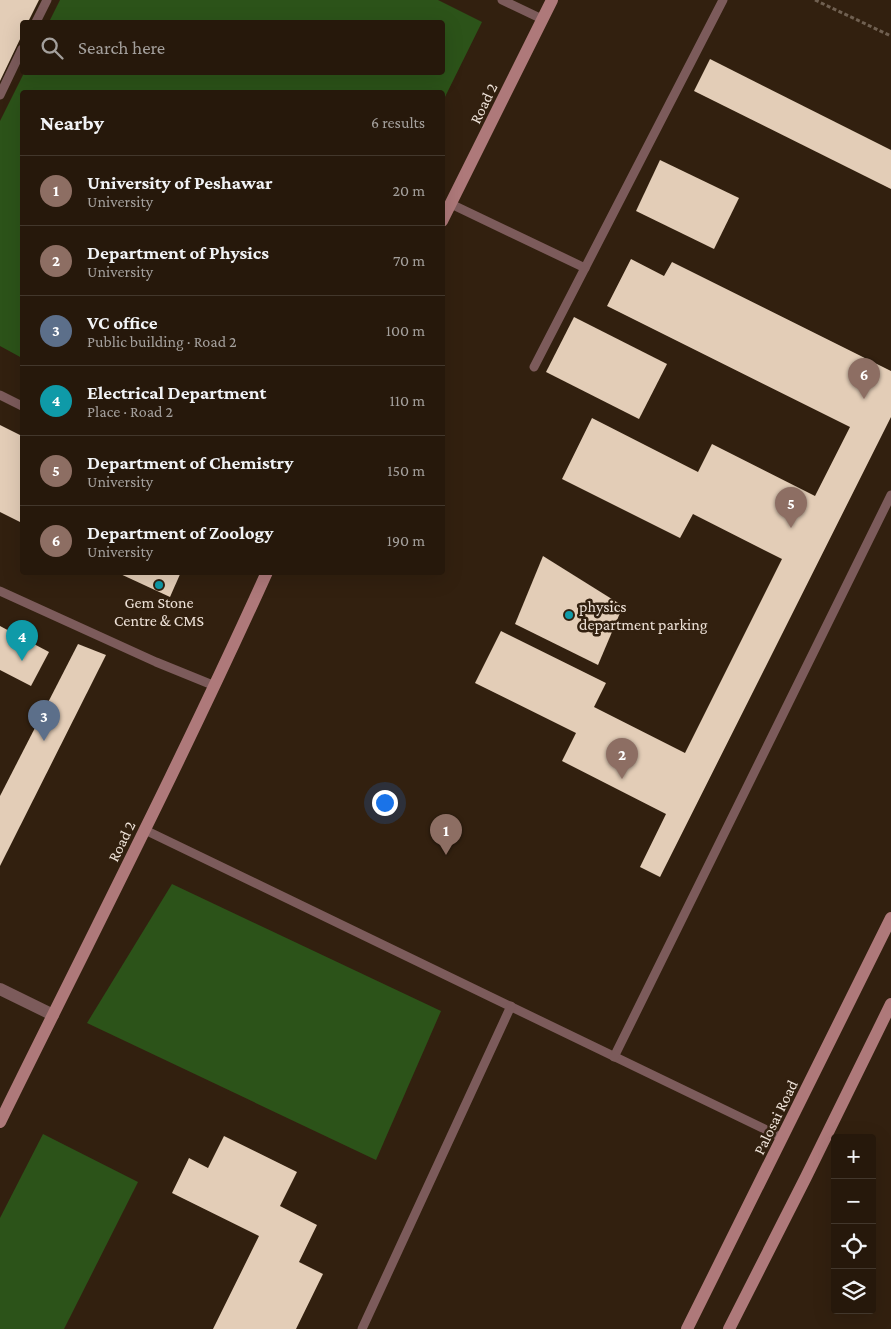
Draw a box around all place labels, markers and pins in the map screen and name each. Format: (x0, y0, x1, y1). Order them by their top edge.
pin: 6 (848, 358, 880, 399)
pin: 5 (775, 487, 807, 528)
marker: Gem Stone Centre & CMS (153, 579, 165, 591)
place label: Gem Stone Centre & CMS (114, 594, 204, 629)
place label: physics department parking (579, 598, 708, 634)
marker: physics department parking (563, 609, 575, 621)
pin: 4 (6, 620, 38, 661)
pin: 3 (28, 700, 60, 741)
pin: 2 (606, 738, 638, 779)
pin: 1 (430, 814, 462, 855)

